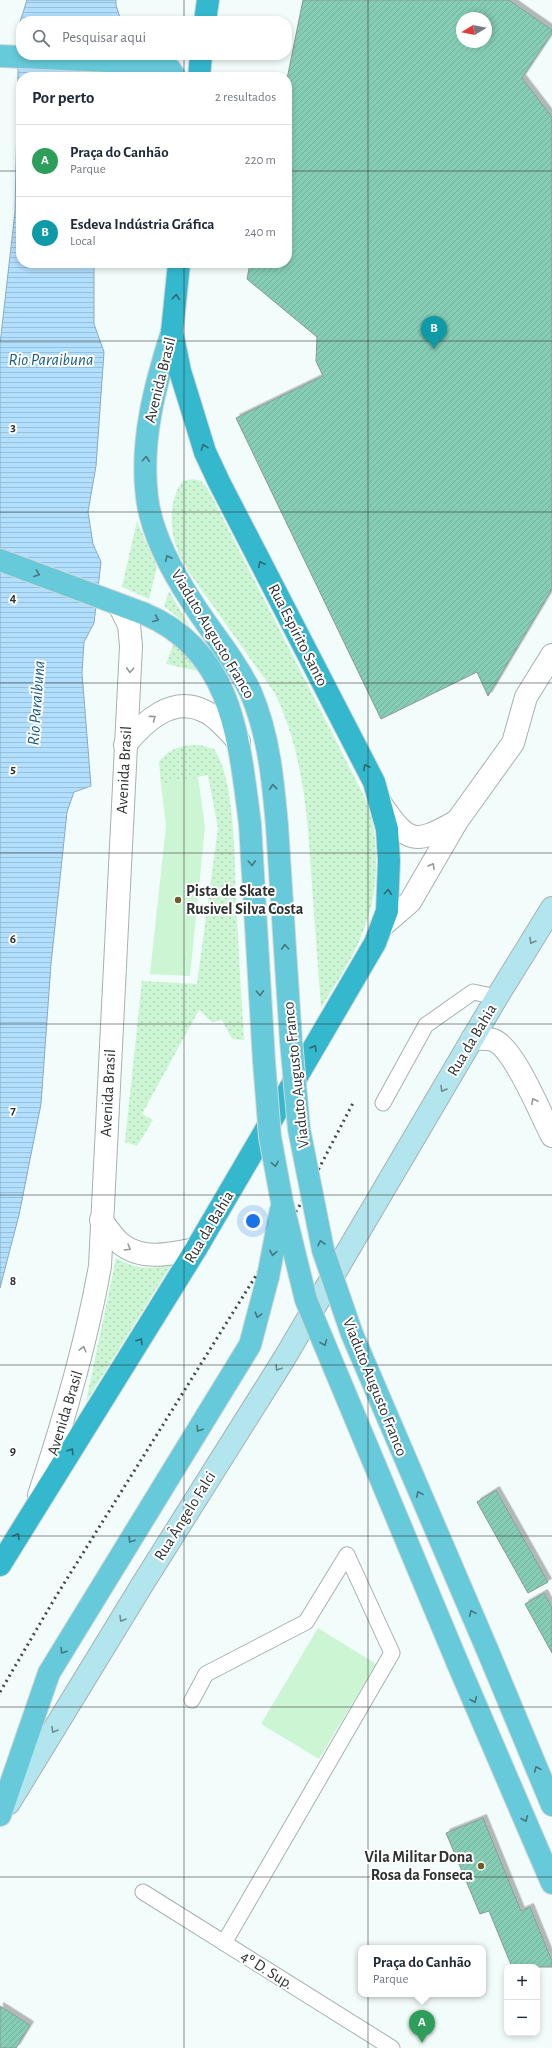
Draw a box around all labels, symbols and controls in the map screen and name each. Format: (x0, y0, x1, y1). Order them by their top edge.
north arrow (456, 12, 492, 48)
search box (16, 16, 292, 60)
icon: search (30, 27, 52, 49)
text: Pesquisar aqui (62, 30, 146, 45)
text: Por perto (32, 89, 95, 106)
text: 2 resultados (215, 91, 276, 104)
text: Praça do Canhão (70, 145, 169, 160)
text: A (41, 154, 49, 167)
text: 220 m (245, 154, 276, 167)
text: Parque (70, 163, 106, 176)
text: Esdeva Indústria Gráfica (70, 217, 214, 232)
text: B (41, 226, 49, 239)
text: 240 m (244, 226, 276, 239)
text: Local (70, 235, 96, 248)
one-way arrow (171, 294, 180, 300)
pin: B (421, 316, 447, 349)
street label: Avenida Brasil (142, 335, 178, 425)
water label: Rio Paraibuna (9, 351, 94, 368)
text: 3 (10, 421, 16, 434)
one-way arrow (200, 444, 208, 451)
one-way arrow (142, 456, 150, 462)
one-way arrow (165, 554, 173, 562)
one-way arrow (258, 561, 266, 568)
street label: Viaduto Augusto Franco (168, 567, 258, 701)
one-way arrow (33, 569, 40, 578)
street label: Rua Espírito Santo (265, 581, 331, 689)
text: 4 (10, 592, 17, 605)
one-way arrow (152, 614, 159, 622)
water label: Rio Paraibuna (25, 660, 47, 746)
one-way arrow (125, 667, 134, 673)
one-way arrow (148, 715, 155, 722)
street label: Avenida Brasil (114, 726, 134, 814)
text: 5 (10, 763, 16, 776)
one-way arrow (363, 763, 371, 771)
one-way arrow (269, 784, 278, 790)
one-way arrow (247, 860, 256, 866)
one-way arrow (428, 863, 435, 870)
place label: Pista de Skate Rusivel Silva Costa (186, 883, 304, 917)
one-way arrow (384, 889, 393, 895)
marker: Pista de Skate Rusivel Silva Costa (173, 895, 183, 905)
text: 6 (10, 933, 16, 946)
one-way arrow (529, 937, 536, 944)
one-way arrow (280, 944, 289, 950)
one-way arrow (255, 990, 264, 996)
street label: Viaduto Augusto Franco (280, 1001, 312, 1149)
street label: Rua da Bahia (444, 1001, 500, 1079)
one-way arrow (309, 1045, 316, 1052)
street label: Avenida Brasil (98, 1049, 118, 1137)
one-way arrow (440, 1085, 447, 1092)
one-way arrow (532, 1098, 539, 1105)
text: 7 (10, 1104, 16, 1117)
one-way arrow (271, 1161, 279, 1167)
street label: Rua da Bahia (181, 1188, 237, 1266)
your location (243, 1211, 263, 1231)
one-way arrow (318, 1239, 326, 1246)
one-way arrow (124, 1243, 131, 1250)
one-way arrow (269, 1250, 278, 1257)
text: 8 (10, 1275, 16, 1288)
one-way arrow (255, 1312, 263, 1318)
street label: Viaduto Augusto Franco (340, 1316, 410, 1458)
one-way arrow (135, 1338, 143, 1345)
one-way arrow (319, 1340, 327, 1347)
one-way arrow (78, 1346, 86, 1353)
one-way arrow (276, 1364, 283, 1371)
street label: Avenida Brasil (45, 1369, 85, 1457)
one-way arrow (196, 1425, 204, 1432)
text: 9 (10, 1445, 16, 1458)
one-way arrow (66, 1448, 74, 1455)
street label: Rua Ângelo Falci (150, 1468, 219, 1563)
one-way arrow (416, 1491, 424, 1498)
one-way arrow (13, 1533, 20, 1540)
one-way arrow (128, 1536, 136, 1543)
one-way arrow (468, 1610, 476, 1617)
one-way arrow (119, 1615, 126, 1622)
one-way arrow (60, 1647, 68, 1654)
one-way arrow (469, 1695, 477, 1703)
one-way arrow (51, 1726, 59, 1733)
one-way arrow (534, 1765, 542, 1773)
one-way arrow (520, 1815, 528, 1823)
place label: Vila Militar Dona Rosa da Fonseca (364, 1849, 473, 1883)
marker: Vila Militar Dona Rosa da Fonseca (476, 1861, 486, 1871)
popup (358, 1945, 486, 1997)
street label: 4º D. Sup. (238, 1948, 296, 1992)
text: Praça do Canhão (373, 1955, 471, 1970)
map controls (504, 1964, 540, 2036)
button: + (504, 1964, 540, 2000)
text: Parque (373, 1973, 408, 1986)
button: − (504, 2000, 540, 2036)
pin: A (409, 2010, 435, 2043)

